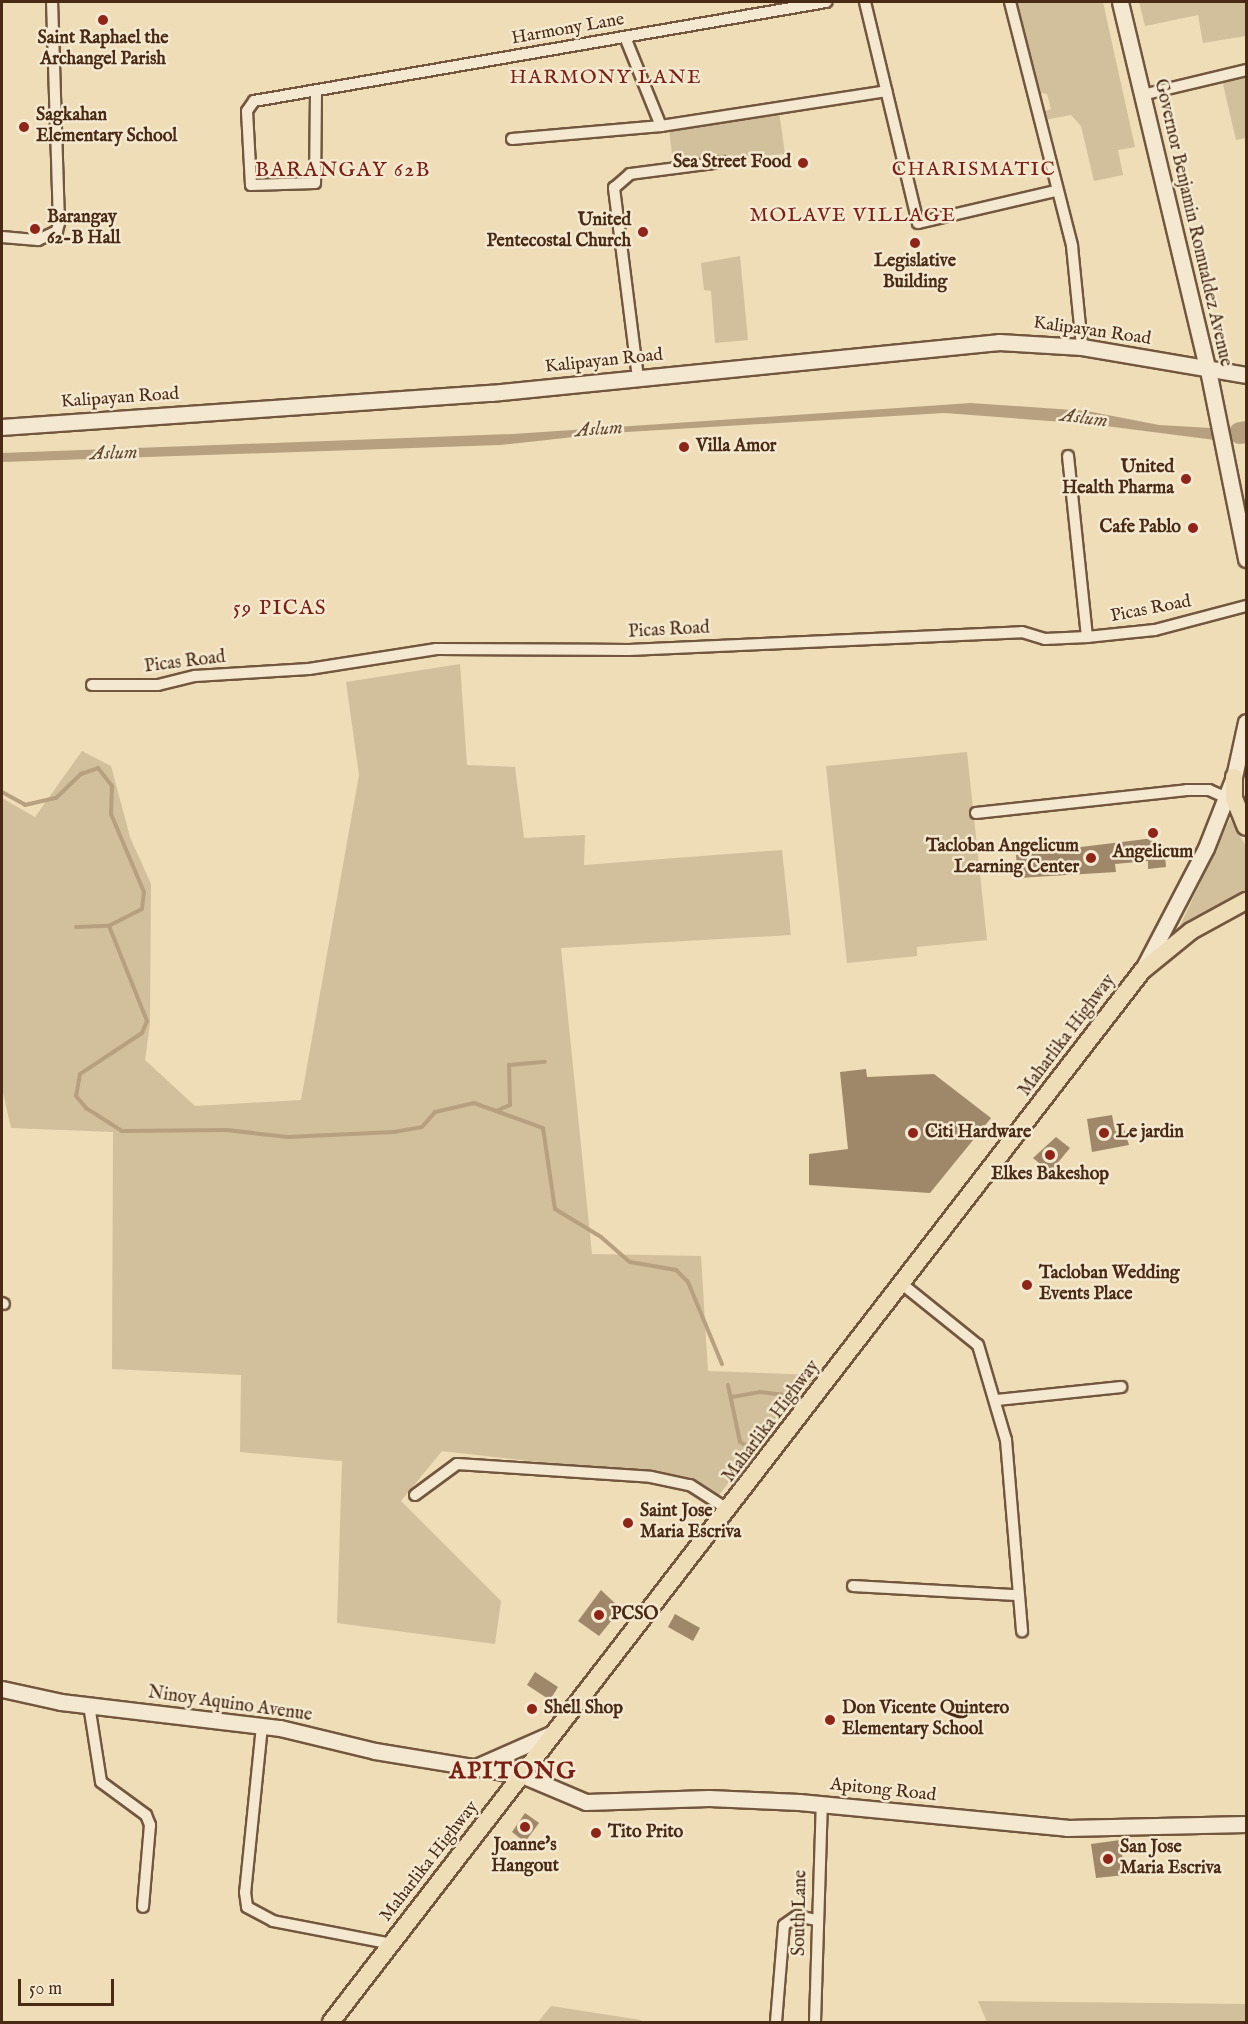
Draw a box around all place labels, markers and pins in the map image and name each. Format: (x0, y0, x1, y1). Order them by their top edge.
marker: Saint Raphael the Archangel Parish (96, 13, 110, 27)
place label: Saint Raphael the Archangel Parish (38, 29, 168, 72)
place label: Sagkahan Elementary School (36, 106, 177, 148)
marker: Sagkahan Elementary School (17, 120, 31, 134)
place label: Sea Street Food (673, 152, 791, 174)
marker: Sea Street Food (796, 156, 810, 170)
place label: Barangay 62-B Hall (47, 208, 120, 250)
place label: United Pentecostal Church (486, 211, 631, 254)
marker: Barangay 62-B Hall (28, 222, 42, 236)
marker: United Pentecostal Church (636, 225, 650, 239)
marker: Legislative Building (908, 236, 922, 250)
place label: Legislative Building (874, 252, 956, 294)
place label: Villa Amor (696, 436, 776, 458)
marker: Villa Amor (677, 440, 691, 454)
place label: United Health Pharma (1062, 458, 1174, 500)
marker: United Health Pharma (1179, 472, 1193, 486)
place label: Cafe Pablo (1100, 517, 1181, 539)
marker: Cafe Pablo (1186, 521, 1200, 535)
marker: Angelicum (1146, 826, 1160, 840)
place label: Tacloban Angelicum Learning Center (926, 837, 1079, 880)
place label: Angelicum (1113, 842, 1193, 864)
marker: Tacloban Angelicum Learning Center (1084, 851, 1098, 865)
place label: Citi Hardware (925, 1122, 1031, 1144)
place label: Le jardin (1116, 1122, 1184, 1144)
marker: Citi Hardware (906, 1126, 920, 1140)
marker: Le jardin (1097, 1126, 1111, 1140)
marker: Elkes Bakeshop (1043, 1148, 1057, 1162)
place label: Elkes Bakeshop (991, 1164, 1109, 1186)
place label: Tacloban Wedding Events Place (1039, 1264, 1180, 1306)
marker: Tacloban Wedding Events Place (1020, 1278, 1034, 1292)
place label: Saint Jose Maria Escriva (640, 1502, 741, 1544)
marker: Saint Jose Maria Escriva (621, 1516, 635, 1530)
place label: PCSO (611, 1604, 658, 1626)
marker: PCSO (592, 1608, 606, 1622)
place label: Shell Shop (544, 1698, 623, 1720)
place label: Don Vicente Quintero Elementary School (842, 1699, 1009, 1742)
marker: Shell Shop (525, 1702, 539, 1716)
marker: Don Vicente Quintero Elementary School (823, 1713, 837, 1727)
marker: Joanne's Hangout (518, 1820, 532, 1834)
place label: Tito Prito (608, 1822, 683, 1844)
marker: Tito Prito (589, 1826, 603, 1840)
place label: Joanne's Hangout (491, 1836, 559, 1878)
place label: San Jose Maria Escriva (1120, 1838, 1221, 1880)
marker: San Jose Maria Escriva (1101, 1852, 1115, 1866)

